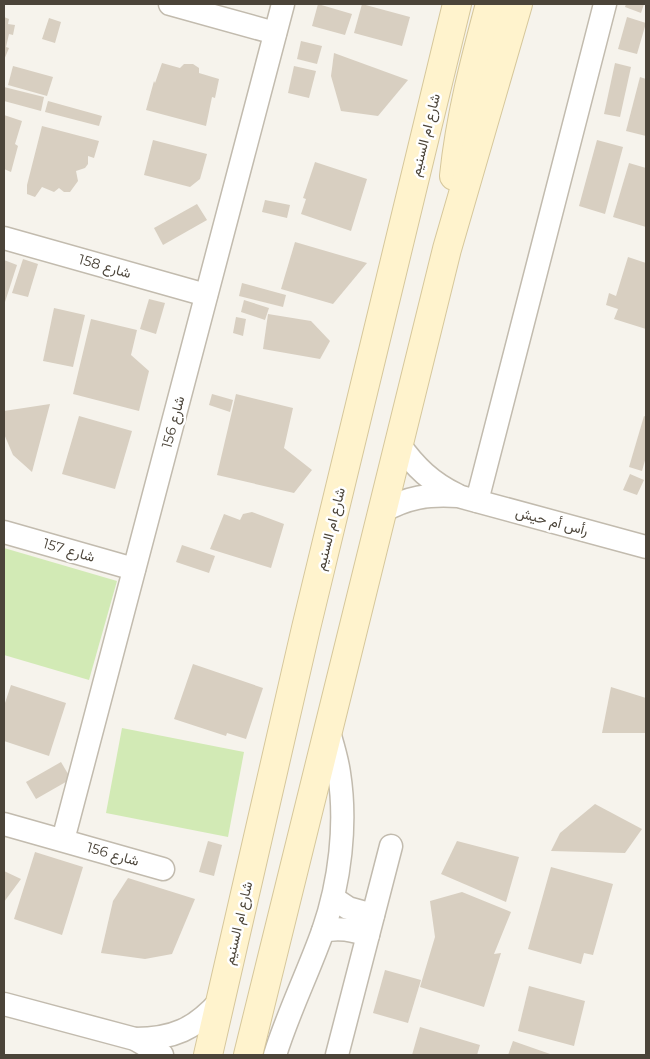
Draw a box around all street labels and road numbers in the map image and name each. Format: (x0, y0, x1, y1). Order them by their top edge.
street label: شارع ام السنيم (406, 92, 446, 179)
street label: شارع 158 (76, 250, 133, 284)
street label: شارع 156 (157, 394, 191, 451)
street label: شارع ام السنيم (311, 486, 351, 573)
street label: رأس أم حيش (514, 503, 590, 539)
street label: شارع 157 (41, 534, 97, 568)
street label: شارع 156 (84, 838, 141, 872)
street label: شارع ام السنيم (220, 880, 258, 967)

